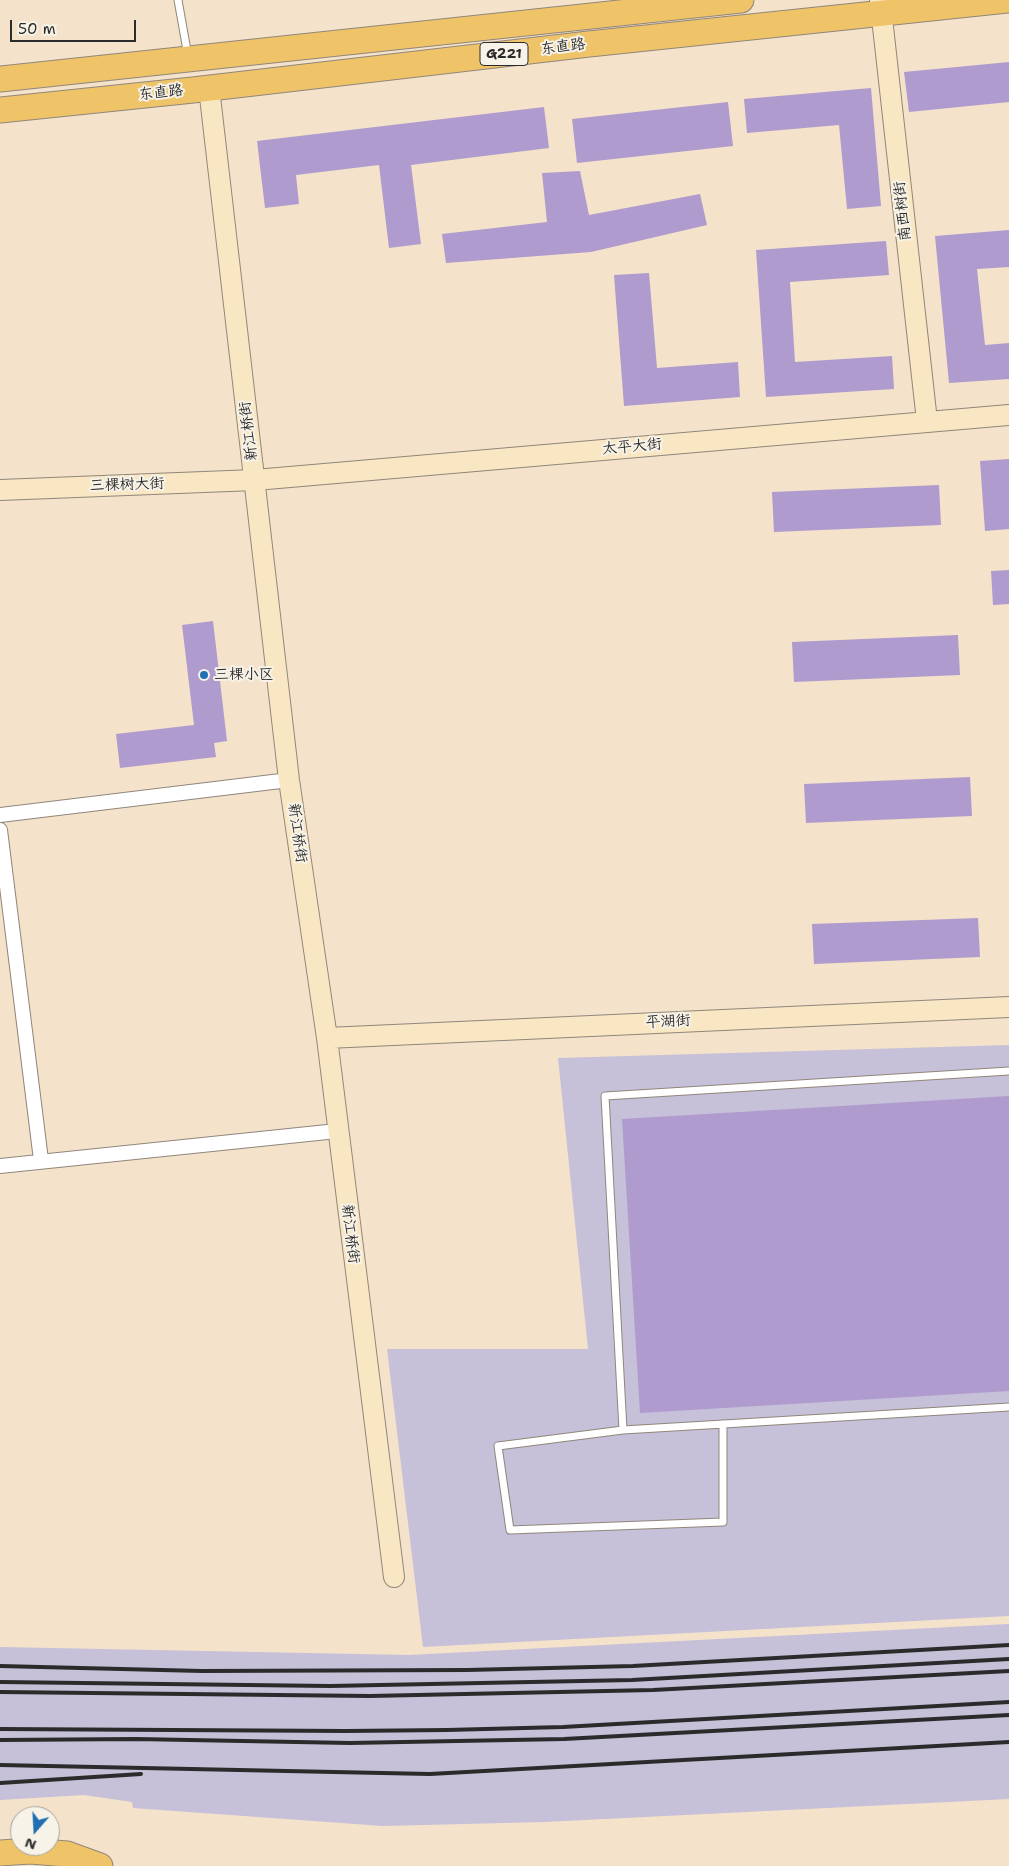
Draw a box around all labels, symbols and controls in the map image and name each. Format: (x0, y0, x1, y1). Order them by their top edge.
scale bar (12, 10, 139, 42)
text: 50 m (18, 19, 56, 39)
street label: 东直路 (540, 35, 586, 59)
road number: G221 (480, 42, 528, 66)
street label: 东直路 (138, 82, 184, 104)
street label: 南西树街 (891, 180, 915, 242)
street label: 新江桥街 (236, 400, 262, 462)
street label: 太平大街 (601, 435, 663, 459)
street label: 三棵树大街 (89, 475, 165, 495)
place label: 三棵小区 (214, 666, 274, 684)
marker: 三棵小区 (198, 669, 210, 681)
street label: 新江桥街 (284, 802, 310, 864)
street label: 平湖街 (645, 1012, 691, 1032)
street label: 新江桥街 (337, 1203, 363, 1265)
north arrow (10, 1806, 60, 1856)
text: N (22, 1834, 39, 1855)

